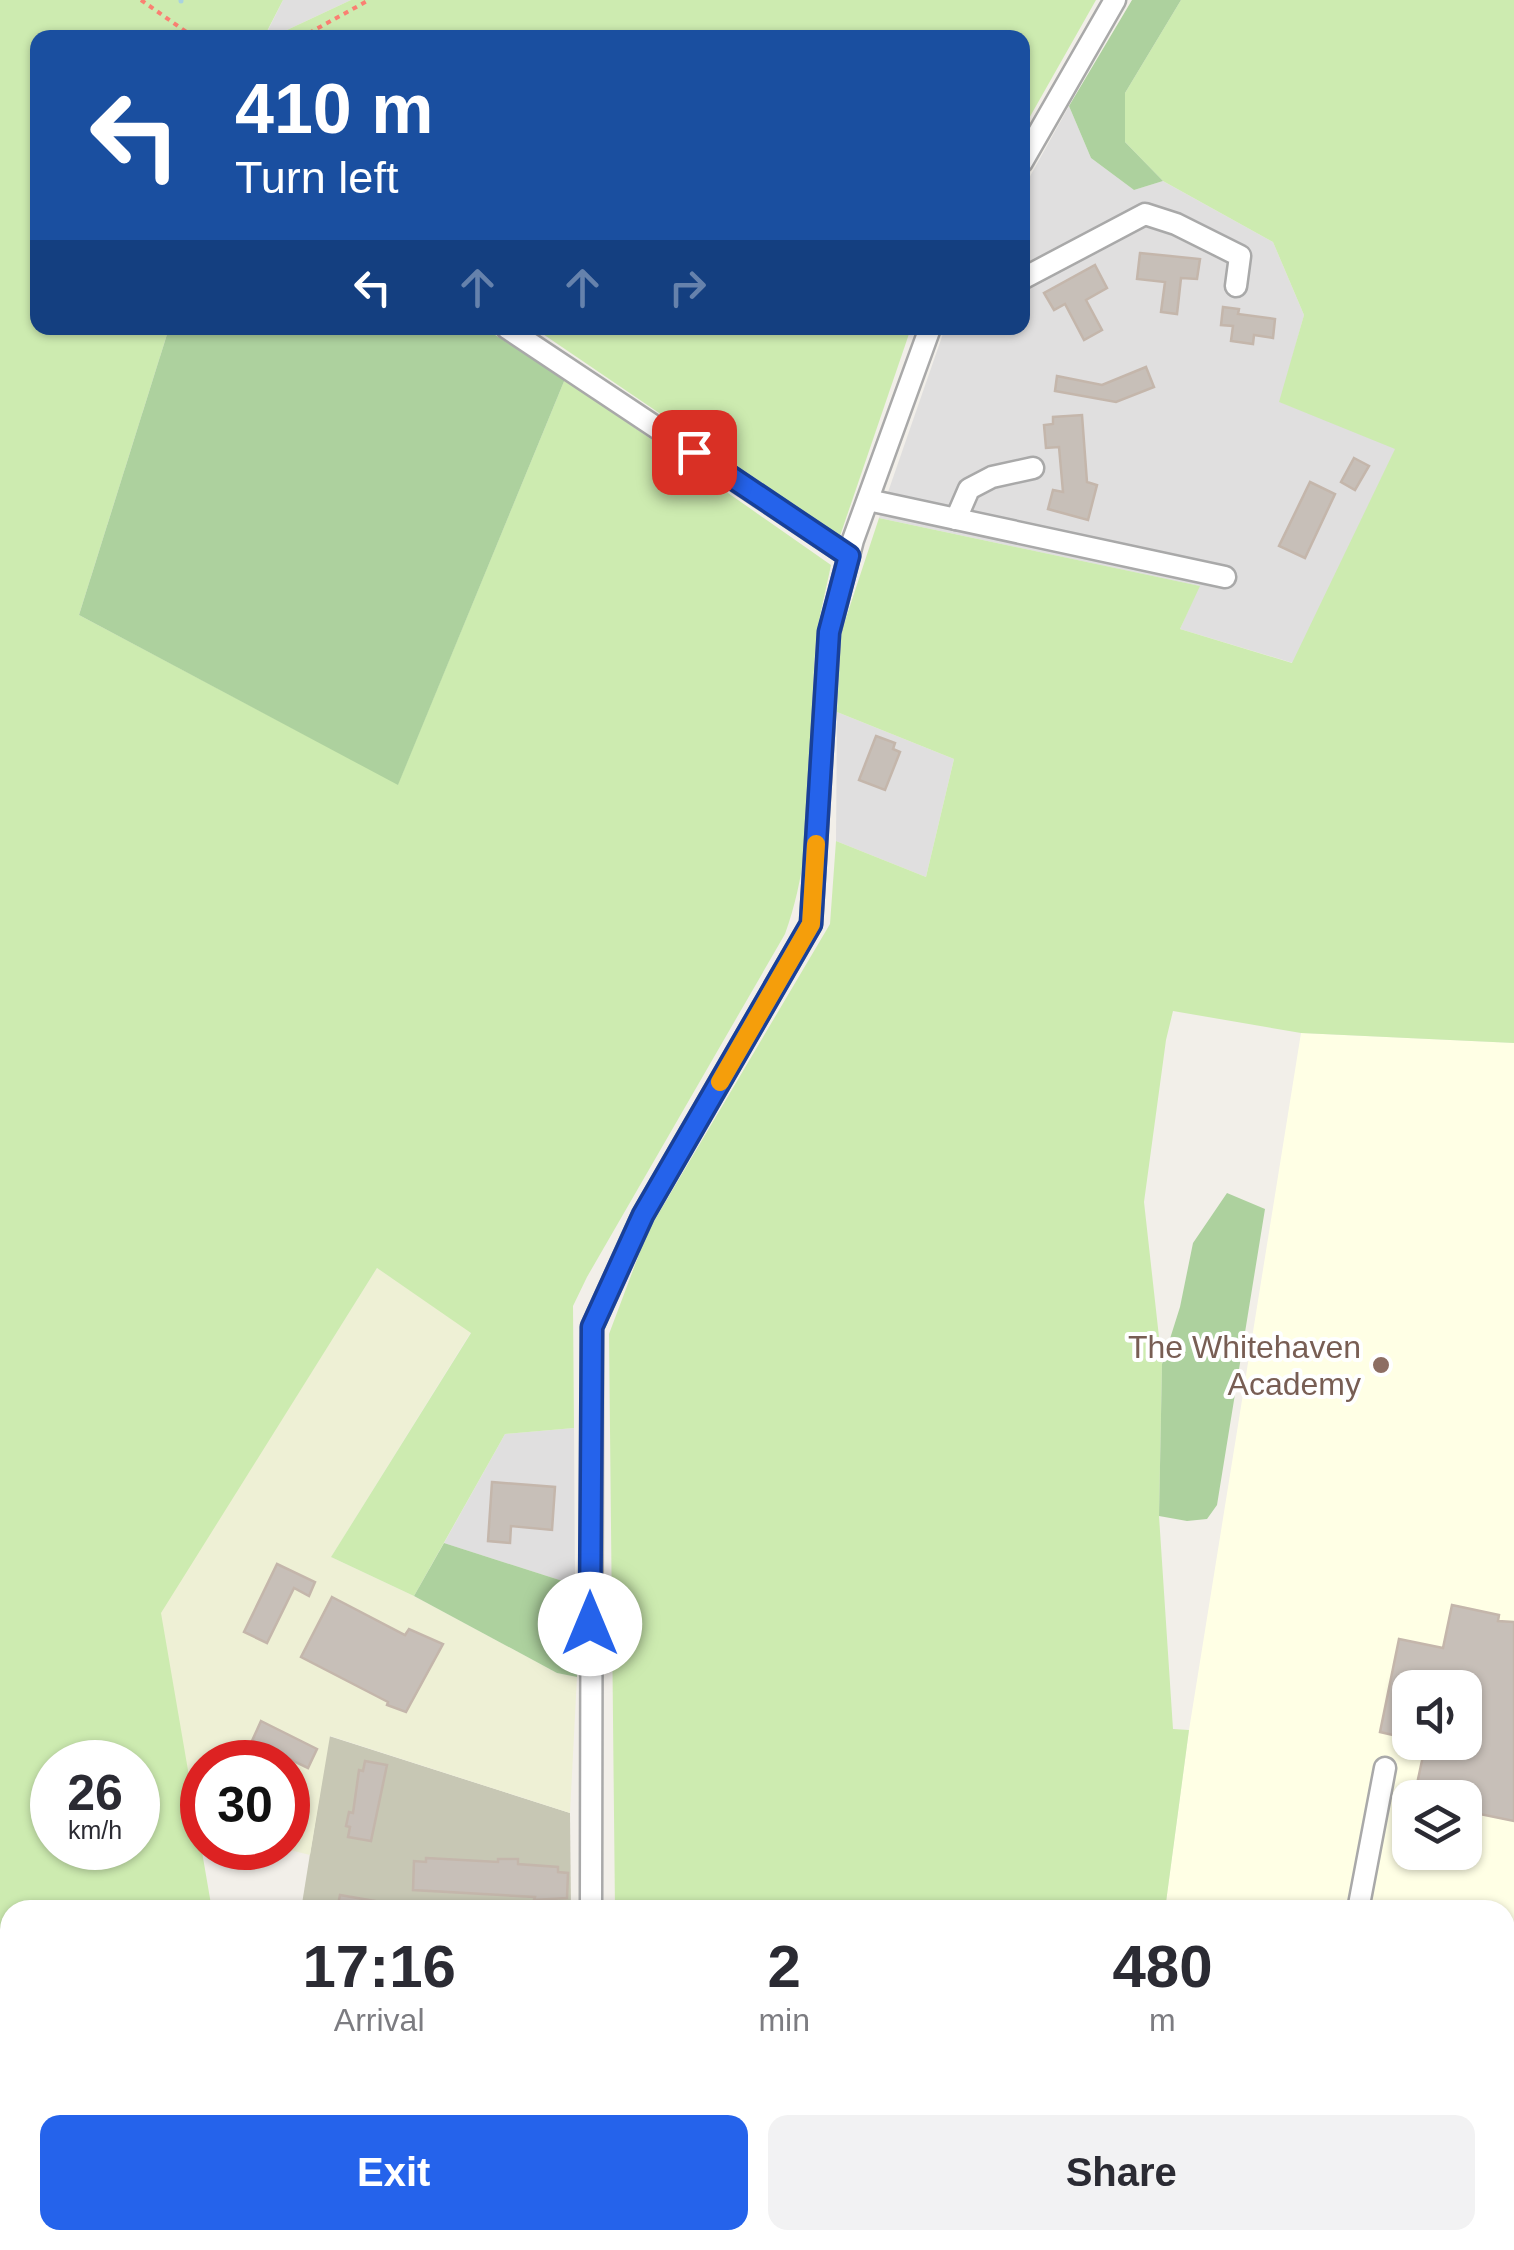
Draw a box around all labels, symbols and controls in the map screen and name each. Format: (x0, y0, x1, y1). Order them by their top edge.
icon: left (70, 70, 200, 200)
text: 410 m (235, 70, 433, 148)
text: Turn left (235, 152, 398, 203)
icon: left (345, 260, 400, 315)
icon: ahead (450, 260, 505, 315)
icon: ahead (555, 260, 610, 315)
icon: right (660, 260, 715, 315)
pin (652, 410, 737, 495)
icon: arrive (667, 425, 722, 480)
place label: The Whitehaven Academy (1128, 1329, 1361, 1402)
marker: The Whitehaven Academy (1370, 1354, 1392, 1376)
position arrow (538, 1572, 642, 1676)
map controls (1392, 1670, 1482, 1870)
button: sound (1392, 1670, 1482, 1760)
speed limit sign: 30 (180, 1740, 310, 1870)
text: 26 (67, 1765, 123, 1821)
button: layers (1392, 1780, 1482, 1870)
text: km/h (68, 1816, 122, 1844)
text: 17:16 (302, 1933, 456, 2000)
text: 2 (767, 1933, 801, 2000)
text: 480 (1112, 1933, 1213, 2000)
text: Arrival (334, 2002, 425, 2038)
text: min (758, 2002, 810, 2038)
text: m (1149, 2002, 1176, 2038)
button: Exit (40, 2115, 748, 2230)
button: Share (768, 2115, 1475, 2230)

